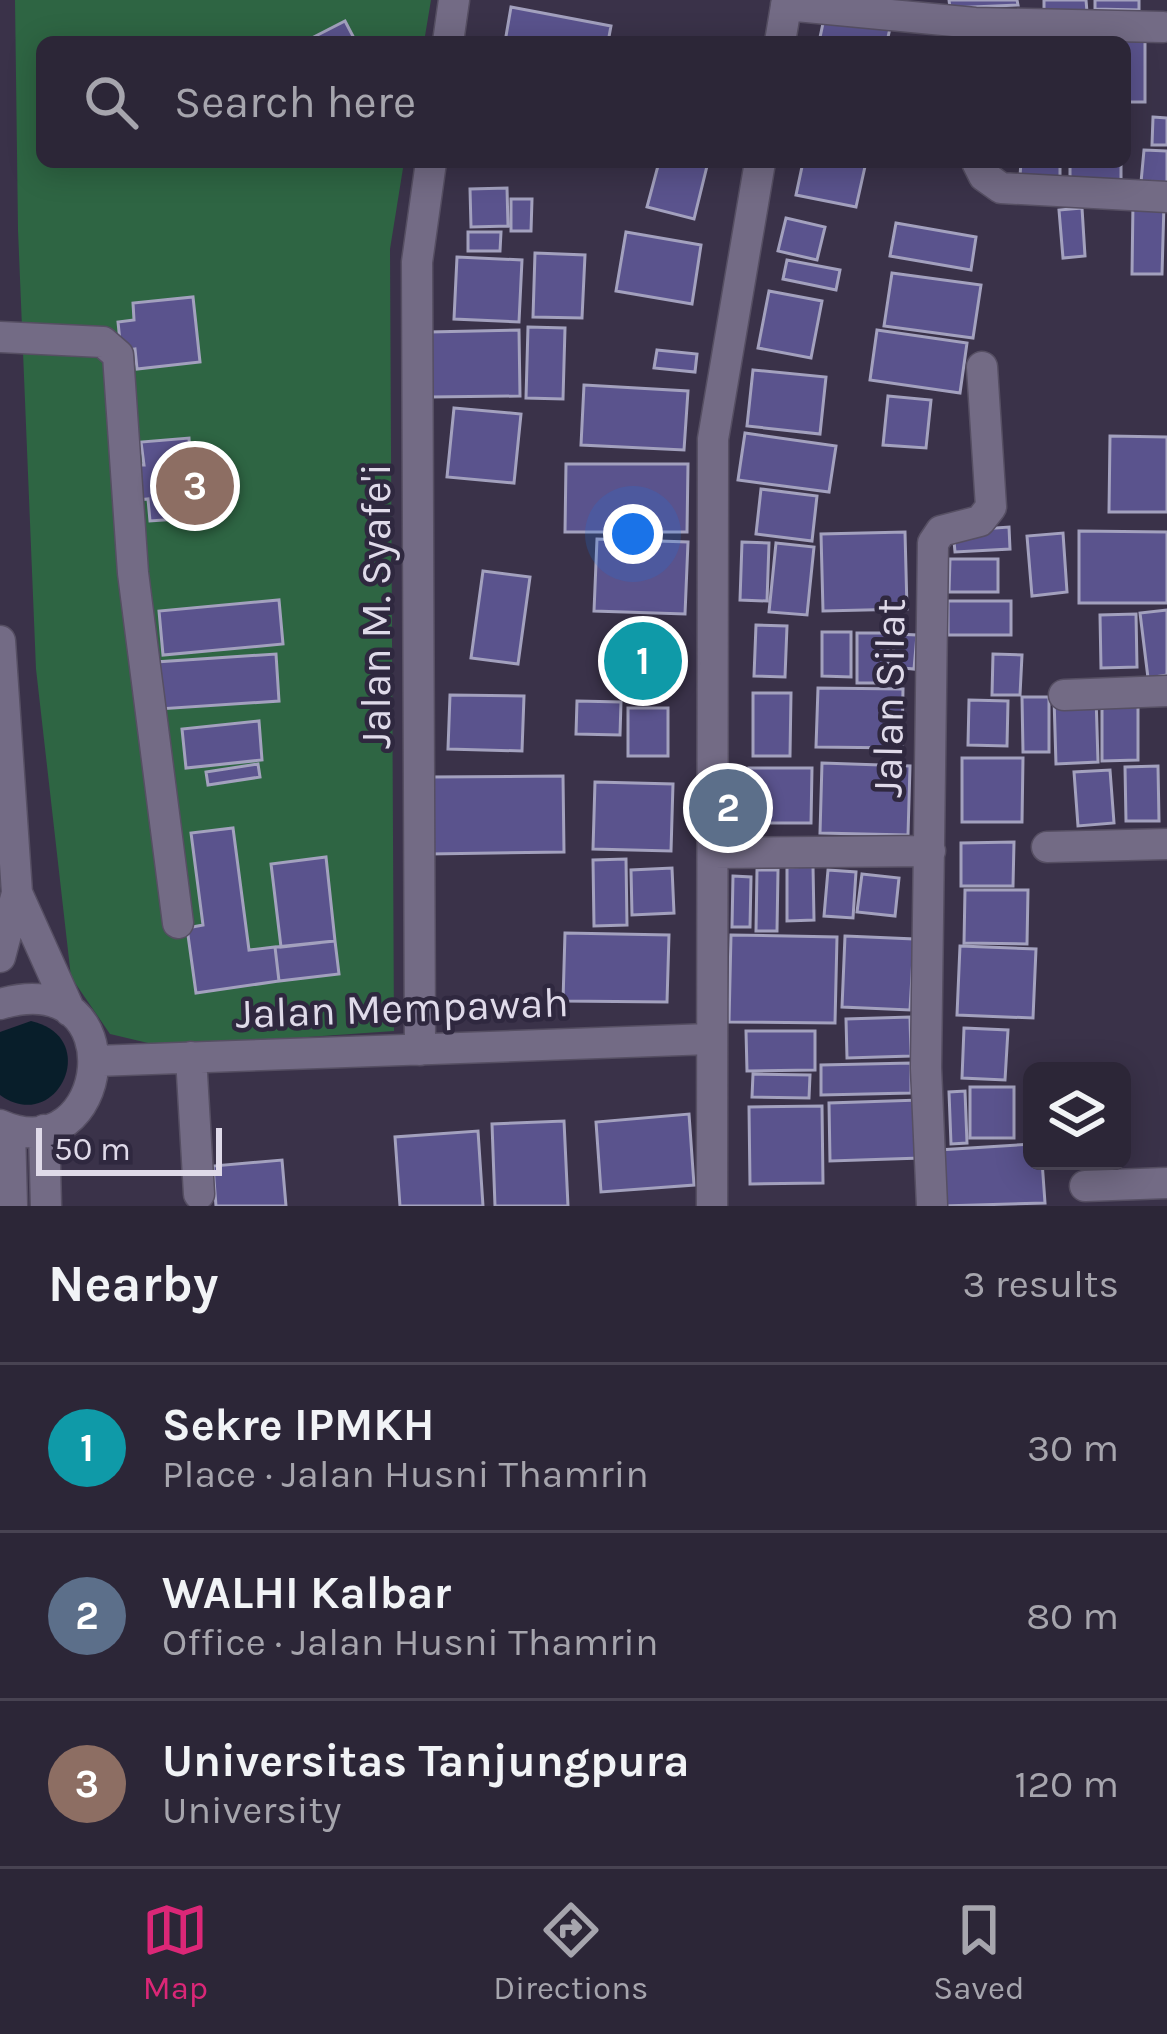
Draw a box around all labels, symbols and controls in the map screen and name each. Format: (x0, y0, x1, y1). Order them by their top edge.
search box (36, 36, 1131, 168)
icon: search (78, 69, 144, 135)
text: Search here (174, 76, 416, 128)
pin: 3 (156, 441, 234, 531)
street label: Jalan M. Syafe'i (351, 463, 401, 749)
your location (603, 504, 663, 564)
street label: Jalan Silat (862, 598, 916, 798)
pin: 1 (604, 616, 682, 706)
pin: 2 (689, 763, 767, 853)
street label: Jalan Mempawah (235, 977, 569, 1039)
map controls (1023, 1062, 1131, 1170)
button: layers (1023, 1062, 1131, 1170)
scale bar (36, 1122, 222, 1175)
text: 50 m (54, 1130, 131, 1168)
text: Nearby (48, 1254, 218, 1314)
text: 3 results (962, 1261, 1119, 1307)
text: Sekre IPMKH (162, 1399, 434, 1451)
text: 1 (80, 1425, 94, 1471)
text: 30 m (1027, 1425, 1119, 1471)
text: Place · Jalan Husni Thamrin (162, 1451, 649, 1497)
text: WALHI Kalbar (162, 1567, 451, 1619)
text: 2 (75, 1593, 99, 1639)
text: 80 m (1026, 1593, 1119, 1639)
text: Office · Jalan Husni Thamrin (162, 1619, 658, 1665)
text: Universitas Tanjungpura (162, 1735, 690, 1787)
text: 3 (75, 1761, 99, 1807)
text: 120 m (1015, 1761, 1119, 1807)
text: University (162, 1787, 341, 1833)
tab: Map (142, 1897, 208, 2007)
tab: Directions (493, 1897, 648, 2007)
tab: Saved (933, 1897, 1025, 2007)

